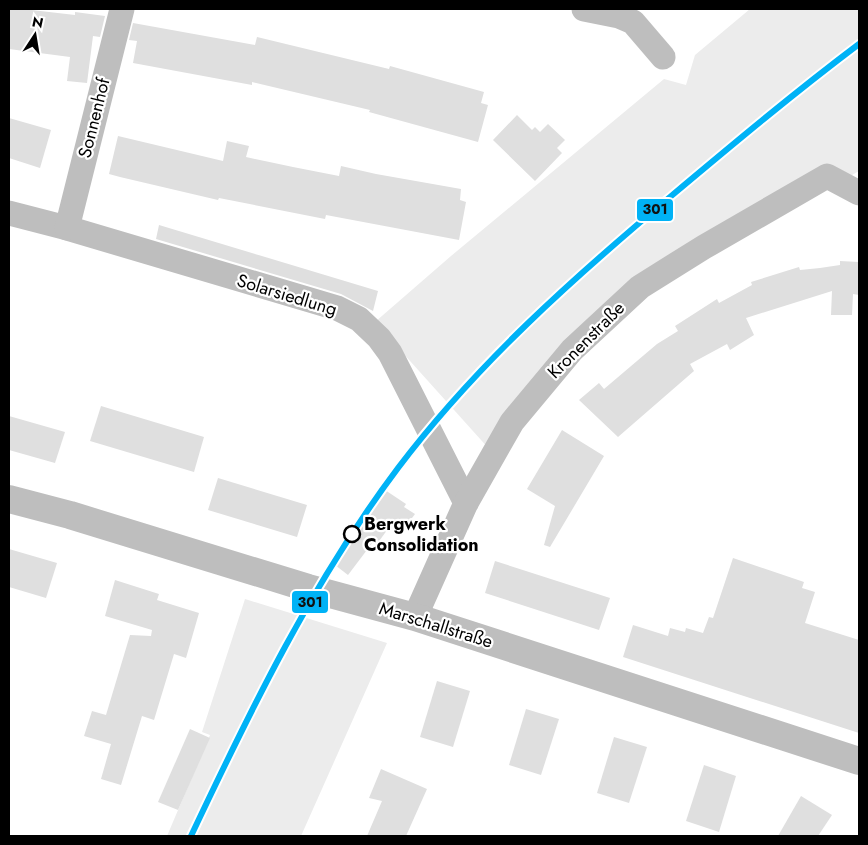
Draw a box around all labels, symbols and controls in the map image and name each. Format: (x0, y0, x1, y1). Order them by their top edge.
north arrow (10, 10, 60, 60)
text: N (30, 11, 45, 33)
street label: Sonnenhof (71, 74, 117, 161)
line badge: 301 (636, 198, 674, 222)
text: 301 (642, 199, 668, 219)
street label: Solarsiedlung (234, 267, 340, 323)
street label: Kronenstraße (541, 295, 631, 385)
place label: Bergwerk Consolidation (364, 511, 479, 558)
marker: Bergwerk Consolidation (343, 525, 361, 543)
line badge: 301 (291, 590, 329, 614)
text: 301 (297, 592, 323, 612)
street label: Marschallstraße (376, 595, 496, 655)

